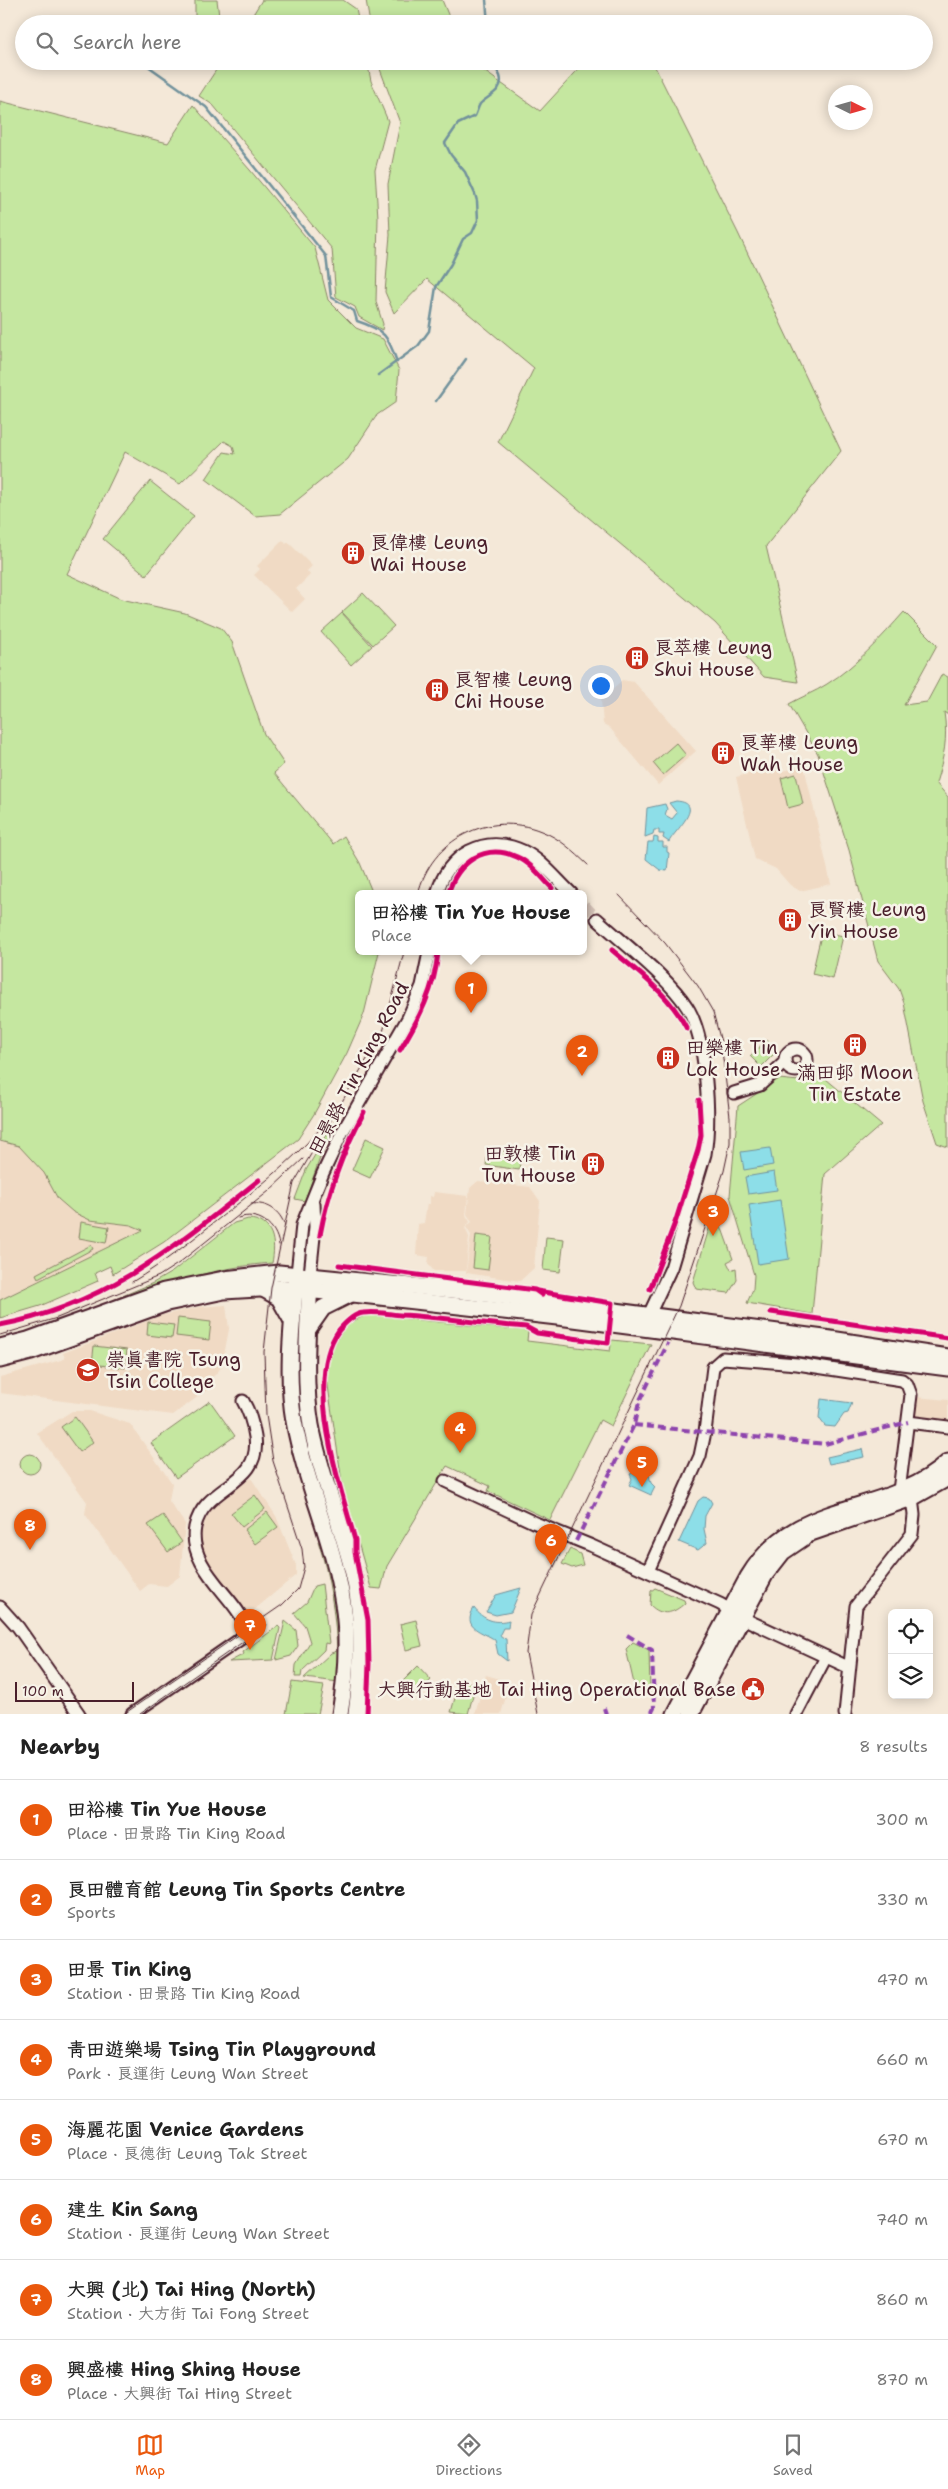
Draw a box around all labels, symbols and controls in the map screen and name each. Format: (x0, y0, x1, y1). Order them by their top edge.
search box (15, 15, 933, 70)
icon: search (33, 29, 61, 57)
text: Search here (73, 30, 182, 55)
north arrow (828, 85, 873, 130)
place label: 良偉樓 Leung Wai House (370, 530, 488, 577)
building icon: 良偉樓 Leung Wai House (340, 540, 366, 566)
place label: 良萃樓 Leung Shui House (654, 635, 772, 682)
building icon: 良萃樓 Leung Shui House (624, 645, 650, 671)
place label: 良智樓 Leung Chi House (454, 667, 572, 714)
your location (588, 673, 614, 699)
building icon: 良智樓 Leung Chi House (424, 677, 450, 703)
place label: 良華樓 Leung Wah House (740, 730, 858, 777)
building icon: 良華樓 Leung Wah House (710, 740, 736, 766)
popup (355, 890, 587, 955)
place label: 良賢樓 Leung Yin House (808, 897, 926, 944)
text: 田裕樓 Tin Yue House (371, 900, 571, 925)
building icon: 良賢樓 Leung Yin House (777, 907, 803, 933)
text: Place (371, 925, 412, 946)
pin: 1 (455, 972, 487, 1013)
street label: 田景路 Tin King Road (302, 977, 415, 1159)
building icon: 滿田邨 Moon Tin Estate (842, 1032, 868, 1058)
pin: 2 (566, 1035, 598, 1076)
place label: 田樂樓 Tin Lok House (686, 1035, 781, 1082)
building icon: 田樂樓 Tin Lok House (655, 1045, 681, 1071)
place label: 滿田邨 Moon Tin Estate (797, 1060, 913, 1107)
place label: 田敦樓 Tin Tun House (482, 1141, 576, 1188)
building icon: 田敦樓 Tin Tun House (580, 1151, 606, 1177)
pin: 3 (697, 1195, 729, 1236)
place label: 崇真書院 Tsung Tsin College (106, 1347, 241, 1394)
school or university icon: 崇真書院 Tsung Tsin College (75, 1357, 101, 1383)
pin: 4 (444, 1412, 476, 1453)
pin: 5 (626, 1446, 658, 1487)
pin: 8 (14, 1509, 46, 1550)
pin: 6 (535, 1524, 567, 1565)
pin: 7 (234, 1609, 266, 1650)
map controls (888, 1609, 933, 1699)
button: locate (888, 1609, 933, 1654)
button: layers (888, 1654, 933, 1699)
public building icon: 大興行動基地 Tai Hing Operational Base (740, 1676, 766, 1702)
place label: 大興行動基地 Tai Hing Operational Base (377, 1677, 736, 1702)
scale bar (15, 1679, 134, 1702)
text: 100 m (22, 1682, 64, 1700)
text: Nearby (20, 1733, 100, 1761)
text: 8 results (859, 1736, 928, 1757)
text: 田裕樓 Tin Yue House (67, 1797, 267, 1822)
text: 1 (32, 1809, 40, 1830)
text: 300 m (876, 1809, 928, 1830)
text: Place · 田景路 Tin King Road (67, 1823, 285, 1844)
text: 良田體育館 Leung Tin Sports Centre (67, 1877, 405, 1902)
text: 2 (30, 1889, 42, 1910)
text: 330 m (876, 1889, 928, 1910)
text: Sports (67, 1902, 116, 1923)
text: 田景 Tin King (67, 1957, 191, 1982)
text: 3 (30, 1969, 42, 1990)
text: 470 m (877, 1969, 928, 1990)
text: Station · 田景路 Tin King Road (67, 1983, 300, 2004)
text: 青田遊樂場 Tsing Tin Playground (67, 2037, 376, 2062)
text: 4 (30, 2049, 42, 2070)
text: 660 m (876, 2049, 928, 2070)
text: Park · 良運街 Leung Wan Street (67, 2063, 309, 2084)
text: 海麗花園 Venice Gardens (67, 2117, 304, 2142)
text: 5 (31, 2129, 41, 2150)
text: 670 m (877, 2129, 928, 2150)
text: Place · 良德街 Leung Tak Street (67, 2143, 308, 2164)
text: 建生 Kin Sang (67, 2197, 198, 2222)
text: 6 (30, 2209, 42, 2230)
text: 740 m (876, 2209, 928, 2230)
text: Station · 良運街 Leung Wan Street (67, 2223, 330, 2244)
text: 大興 (北) Tai Hing (North) (67, 2277, 316, 2302)
text: 7 (30, 2289, 42, 2310)
text: 860 m (876, 2289, 928, 2310)
text: Station · 大方街 Tai Fong Street (67, 2303, 309, 2324)
text: 興盛樓 Hing Shing House (67, 2357, 301, 2382)
text: 8 (30, 2369, 42, 2390)
text: 870 m (877, 2369, 928, 2390)
text: Place · 大興街 Tai Hing Street (67, 2383, 292, 2404)
tab: Map (135, 2431, 165, 2479)
tab: Directions (436, 2431, 503, 2479)
tab: Saved (773, 2431, 813, 2479)

